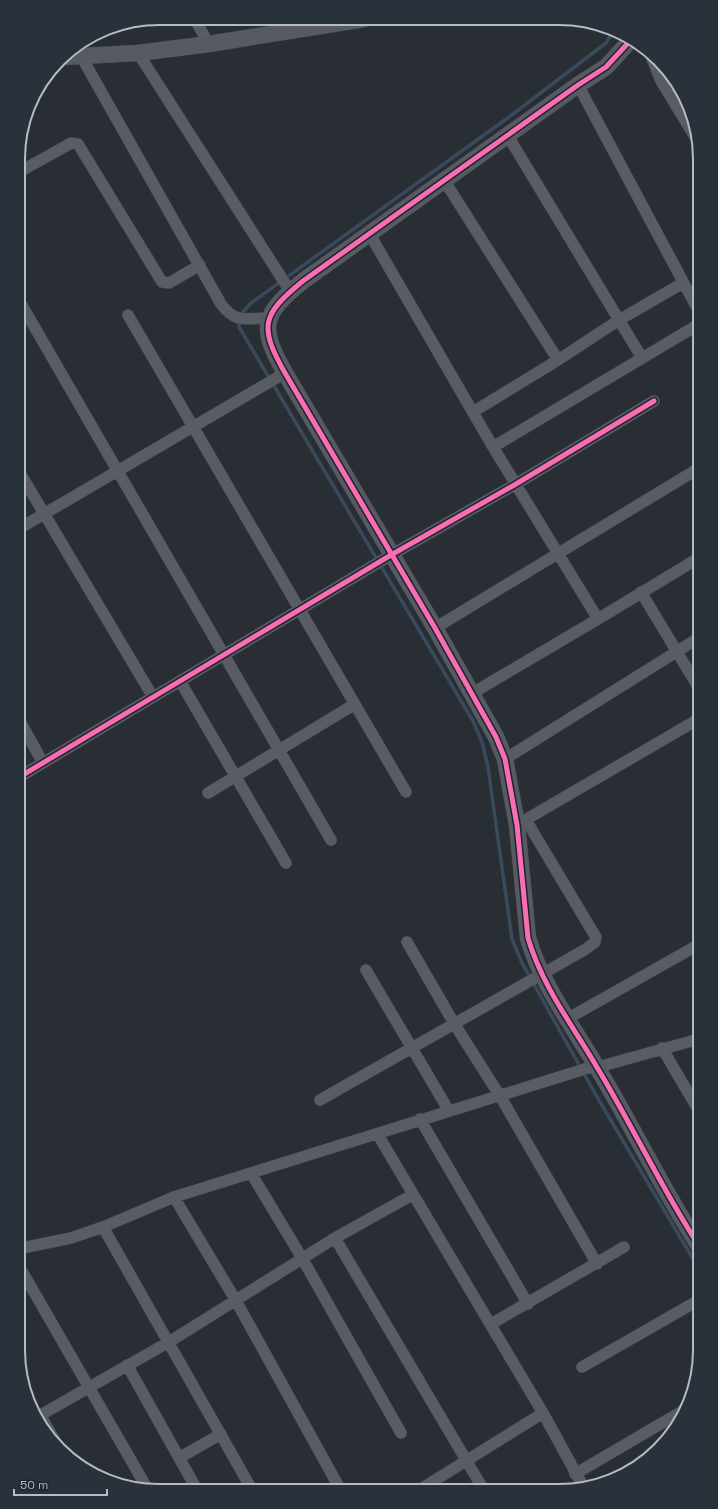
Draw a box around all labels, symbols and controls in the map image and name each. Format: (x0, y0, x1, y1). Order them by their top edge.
scale bar (14, 1471, 107, 1497)
text: 50 m (20, 1477, 48, 1493)

